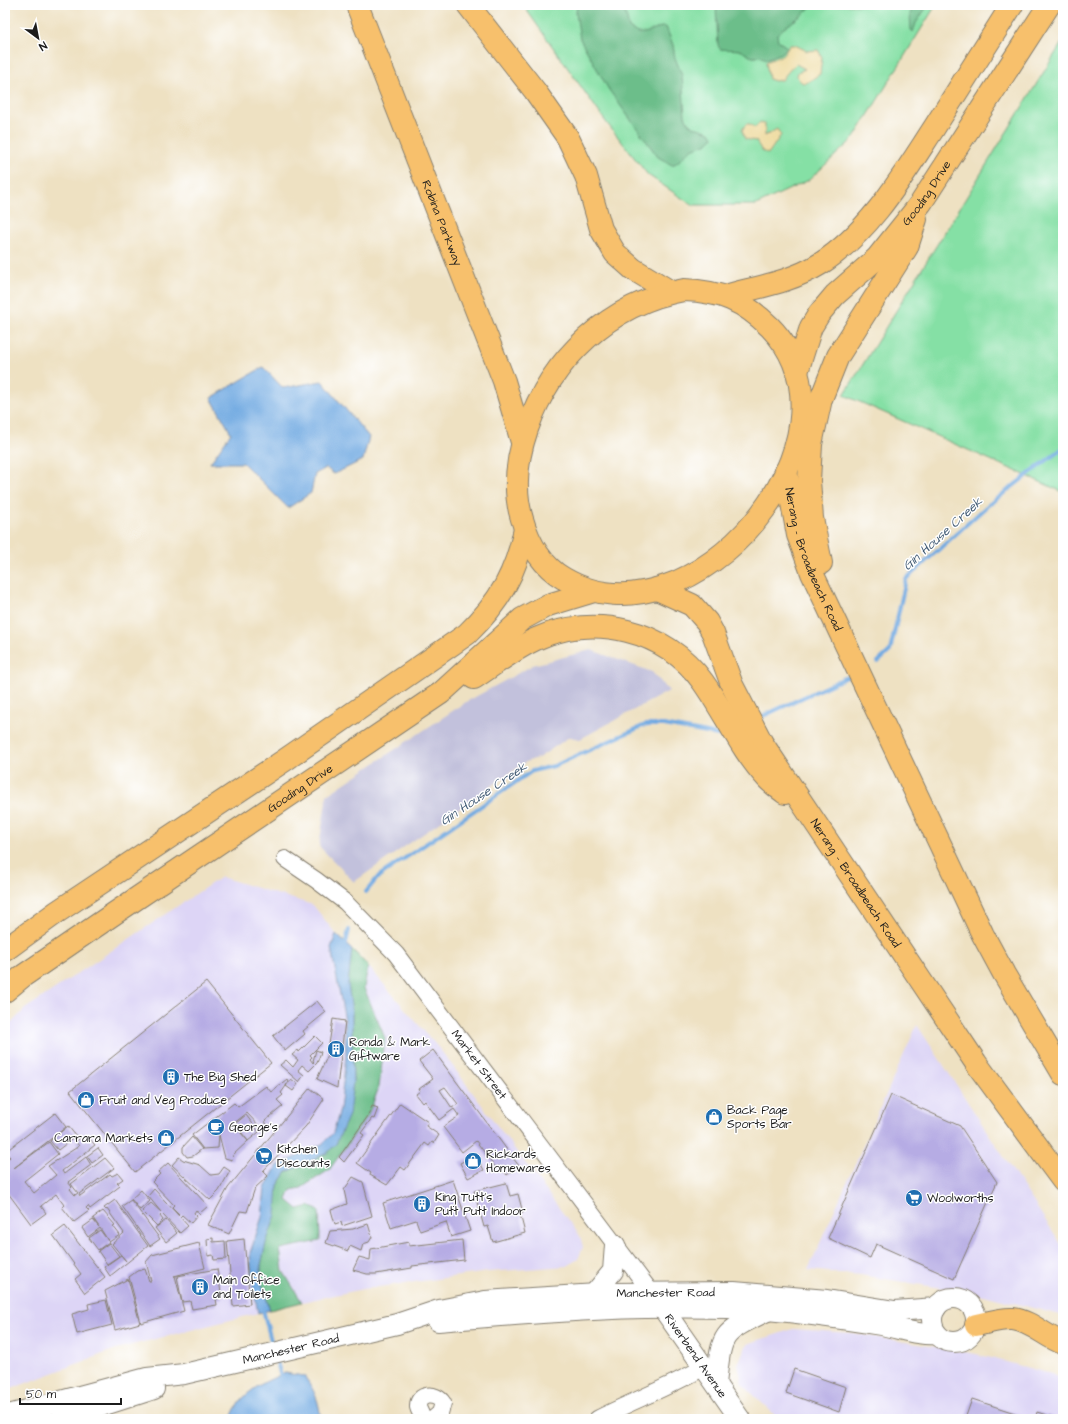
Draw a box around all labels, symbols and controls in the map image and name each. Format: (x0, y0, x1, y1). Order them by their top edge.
north arrow (18, 18, 58, 58)
text: N (36, 38, 50, 54)
street label: Gooding Drive (898, 157, 956, 229)
street label: Robina Parkway (417, 178, 466, 269)
street label: Nerang - Broadbeach Road (780, 486, 846, 634)
water label: Gin House Creek (899, 492, 987, 574)
water label: Gin House Creek (436, 757, 532, 830)
street label: Gooding Drive (264, 760, 337, 817)
street label: Nerang - Broadbeach Road (806, 816, 905, 951)
street label: Market Street (447, 1026, 511, 1103)
place label: Ronda & Mark Giftware (349, 1034, 431, 1065)
building icon: Ronda & Mark Giftware (326, 1039, 346, 1059)
building icon: The Big Shed (161, 1067, 181, 1087)
place label: The Big Shed (184, 1069, 256, 1087)
shop icon: Fruit and Veg Produce (76, 1090, 96, 1110)
place label: Fruit and Veg Produce (99, 1092, 227, 1110)
place label: Back Page Sports Bar (727, 1102, 792, 1133)
shop icon: Back Page Sports Bar (704, 1107, 724, 1127)
cafe icon: George's (206, 1117, 226, 1137)
place label: George's (229, 1119, 278, 1137)
shop icon: Carrara Markets (156, 1128, 176, 1148)
place label: Carrara Markets (54, 1130, 153, 1147)
place label: Kitchen Discounts (277, 1141, 330, 1172)
supermarket icon: Kitchen Discounts (254, 1146, 274, 1166)
place label: Rickards Homewares (486, 1146, 551, 1177)
shop icon: Rickards Homewares (463, 1151, 483, 1171)
supermarket icon: Woolworths (904, 1188, 924, 1208)
place label: King Tutt's Putt Putt Indoor (435, 1189, 526, 1220)
place label: Woolworths (927, 1190, 994, 1207)
building icon: King Tutt's Putt Putt Indoor (412, 1194, 432, 1214)
place label: Main Office and Toilets (213, 1272, 280, 1303)
building icon: Main Office and Toilets (190, 1277, 210, 1297)
street label: Manchester Road (616, 1284, 715, 1302)
street label: Riverbend Avenue (660, 1311, 731, 1402)
street label: Manchester Road (241, 1330, 341, 1369)
scale bar (20, 1380, 121, 1406)
text: 50 m (26, 1386, 57, 1403)

